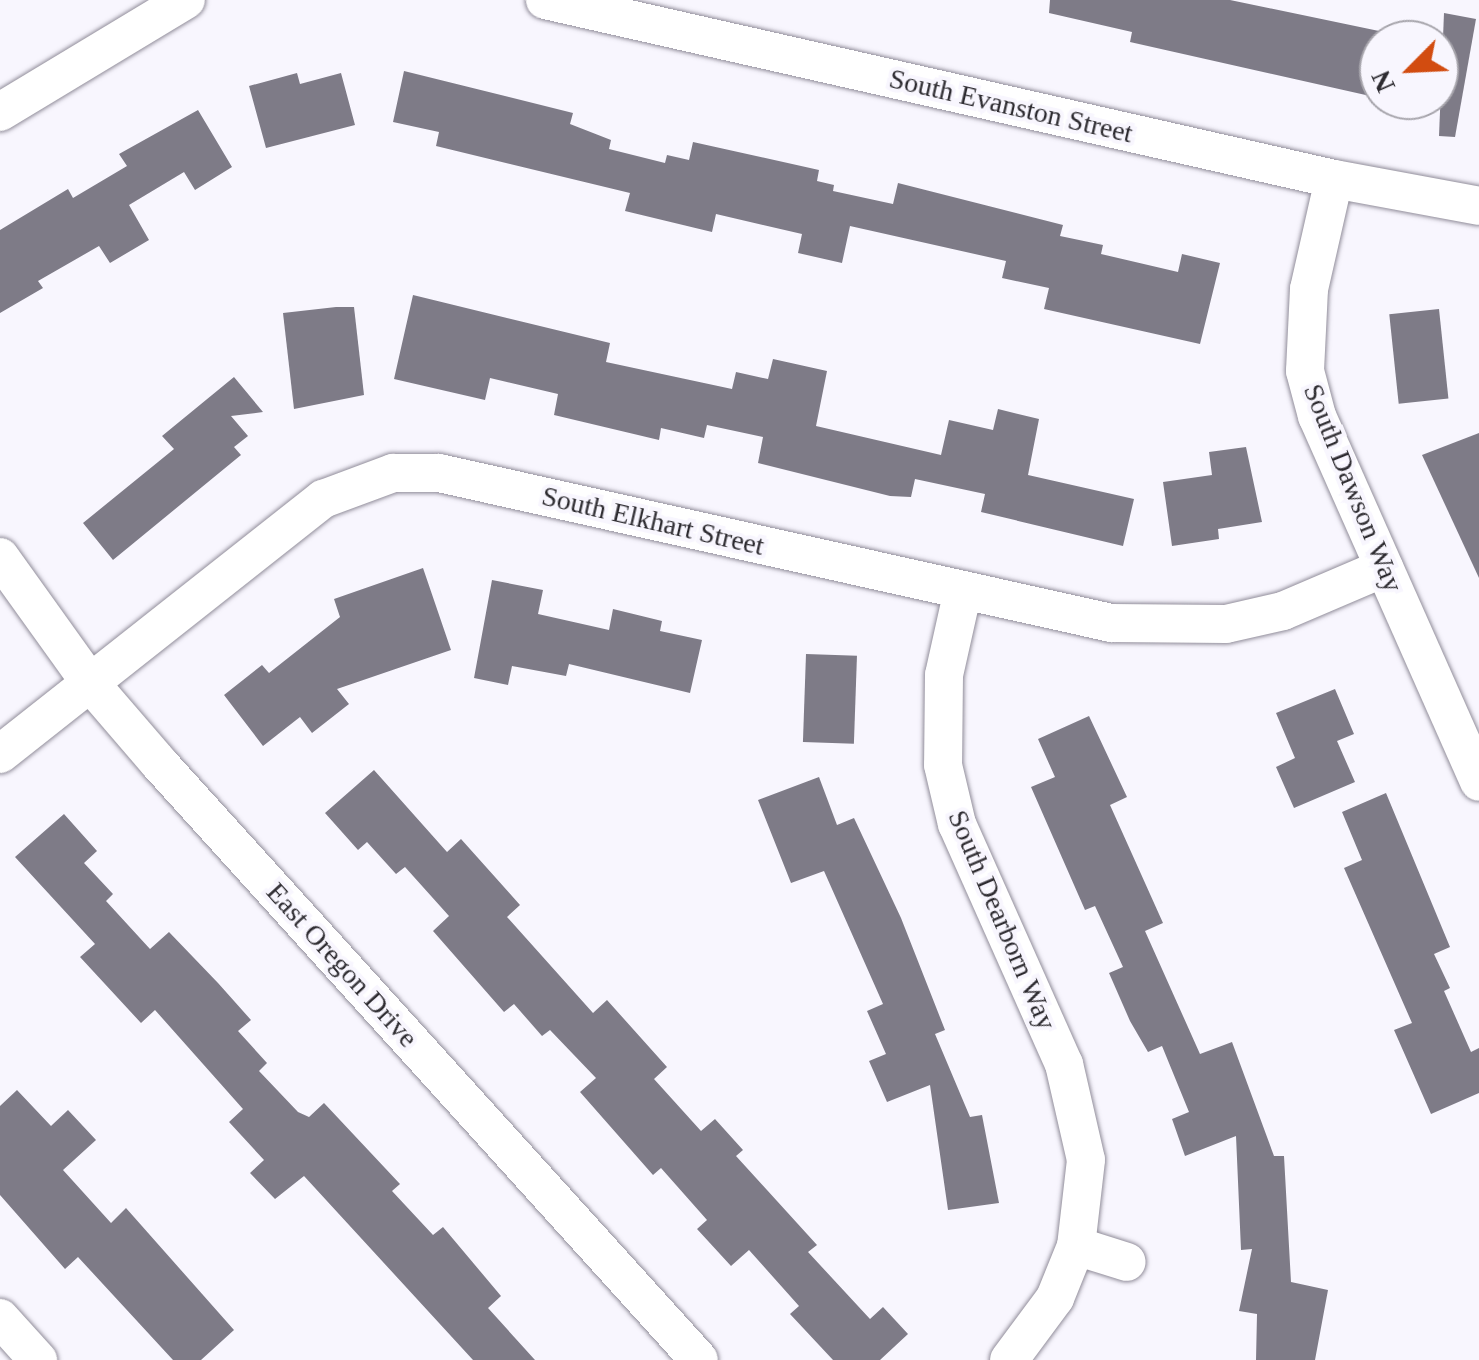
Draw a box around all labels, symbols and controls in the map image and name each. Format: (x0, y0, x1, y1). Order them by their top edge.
north arrow (1359, 20, 1459, 120)
street label: South Evanston Street (886, 62, 1136, 150)
text: N (1365, 66, 1401, 97)
street label: South Dawson Way (1296, 379, 1410, 597)
street label: South Elkhart Street (539, 479, 767, 563)
street label: South Dearborn Way (940, 805, 1064, 1035)
street label: East Oregon Drive (259, 876, 425, 1054)

